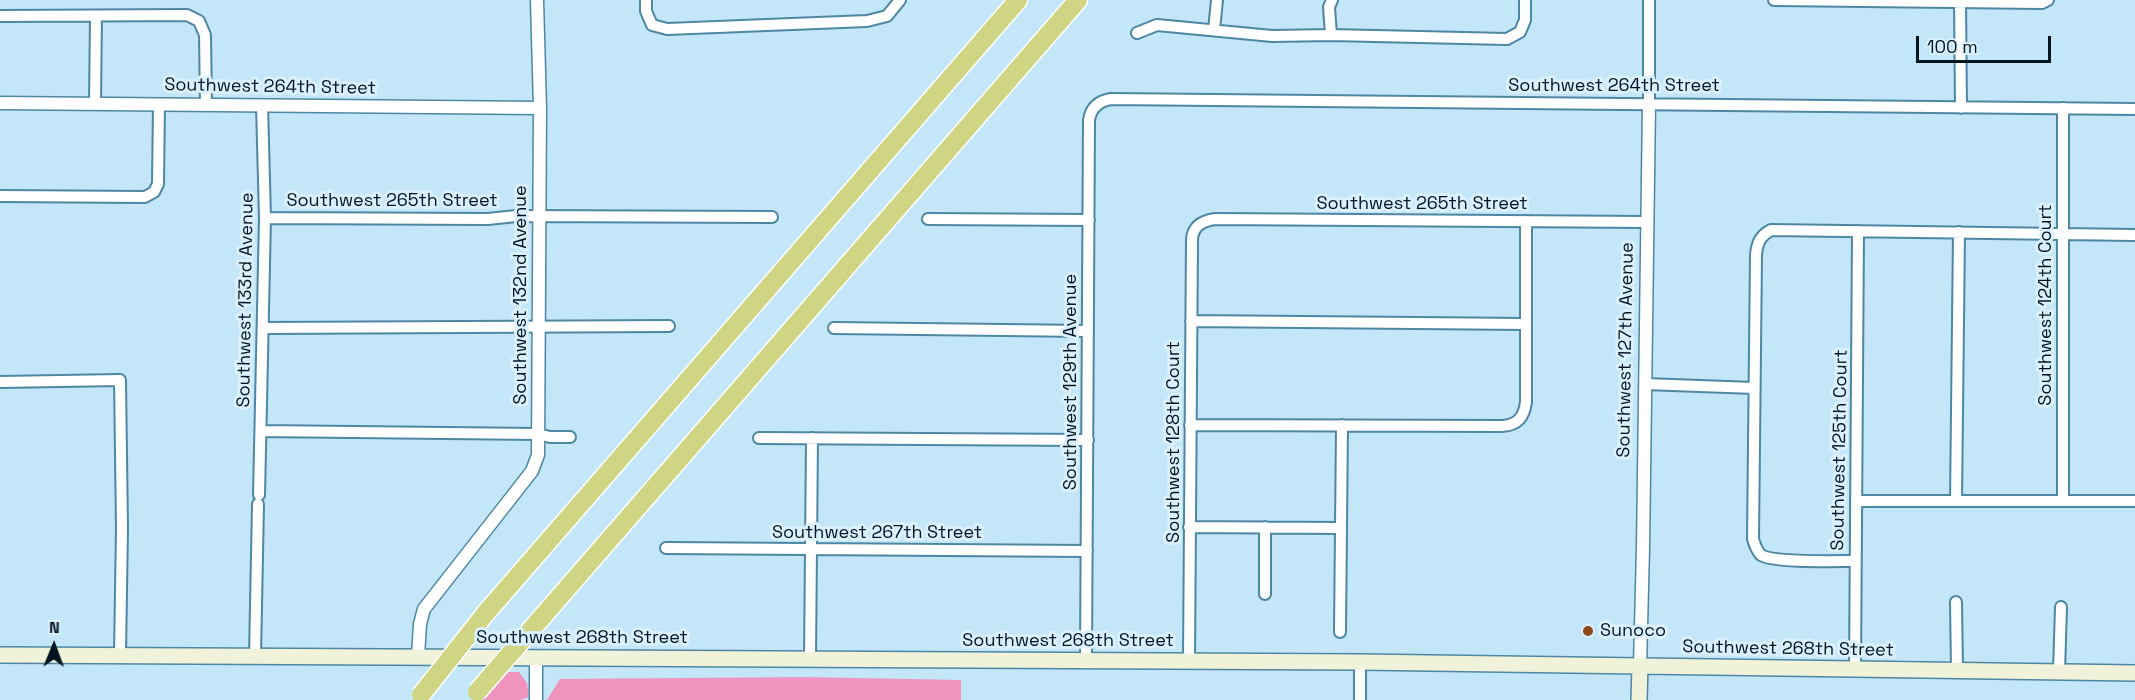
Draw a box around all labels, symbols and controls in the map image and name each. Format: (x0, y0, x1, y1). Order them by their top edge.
scale bar (1919, 24, 2054, 62)
text: 100 m (1927, 35, 1978, 58)
street label: Southwest 264th Street (164, 74, 376, 100)
street label: Southwest 264th Street (1508, 75, 1720, 97)
street label: Southwest 132nd Avenue (510, 185, 532, 405)
street label: Southwest 265th Street (286, 190, 498, 212)
street label: Southwest 133rd Avenue (233, 192, 259, 408)
street label: Southwest 265th Street (1316, 193, 1528, 215)
street label: Southwest 124th Court (2035, 204, 2057, 406)
street label: Southwest 127th Avenue (1613, 242, 1639, 458)
street label: Southwest 129th Avenue (1060, 274, 1082, 490)
street label: Southwest 128th Court (1163, 341, 1185, 543)
street label: Southwest 125th Court (1827, 349, 1853, 551)
street label: Southwest 267th Street (772, 522, 982, 544)
north arrow (24, 616, 84, 676)
text: N (49, 617, 60, 638)
place label: Sunoco (1600, 620, 1666, 642)
marker: Sunoco (1581, 624, 1595, 638)
street label: Southwest 268th Street (476, 627, 688, 649)
street label: Southwest 268th Street (962, 630, 1174, 652)
street label: Southwest 268th Street (1682, 636, 1894, 662)

